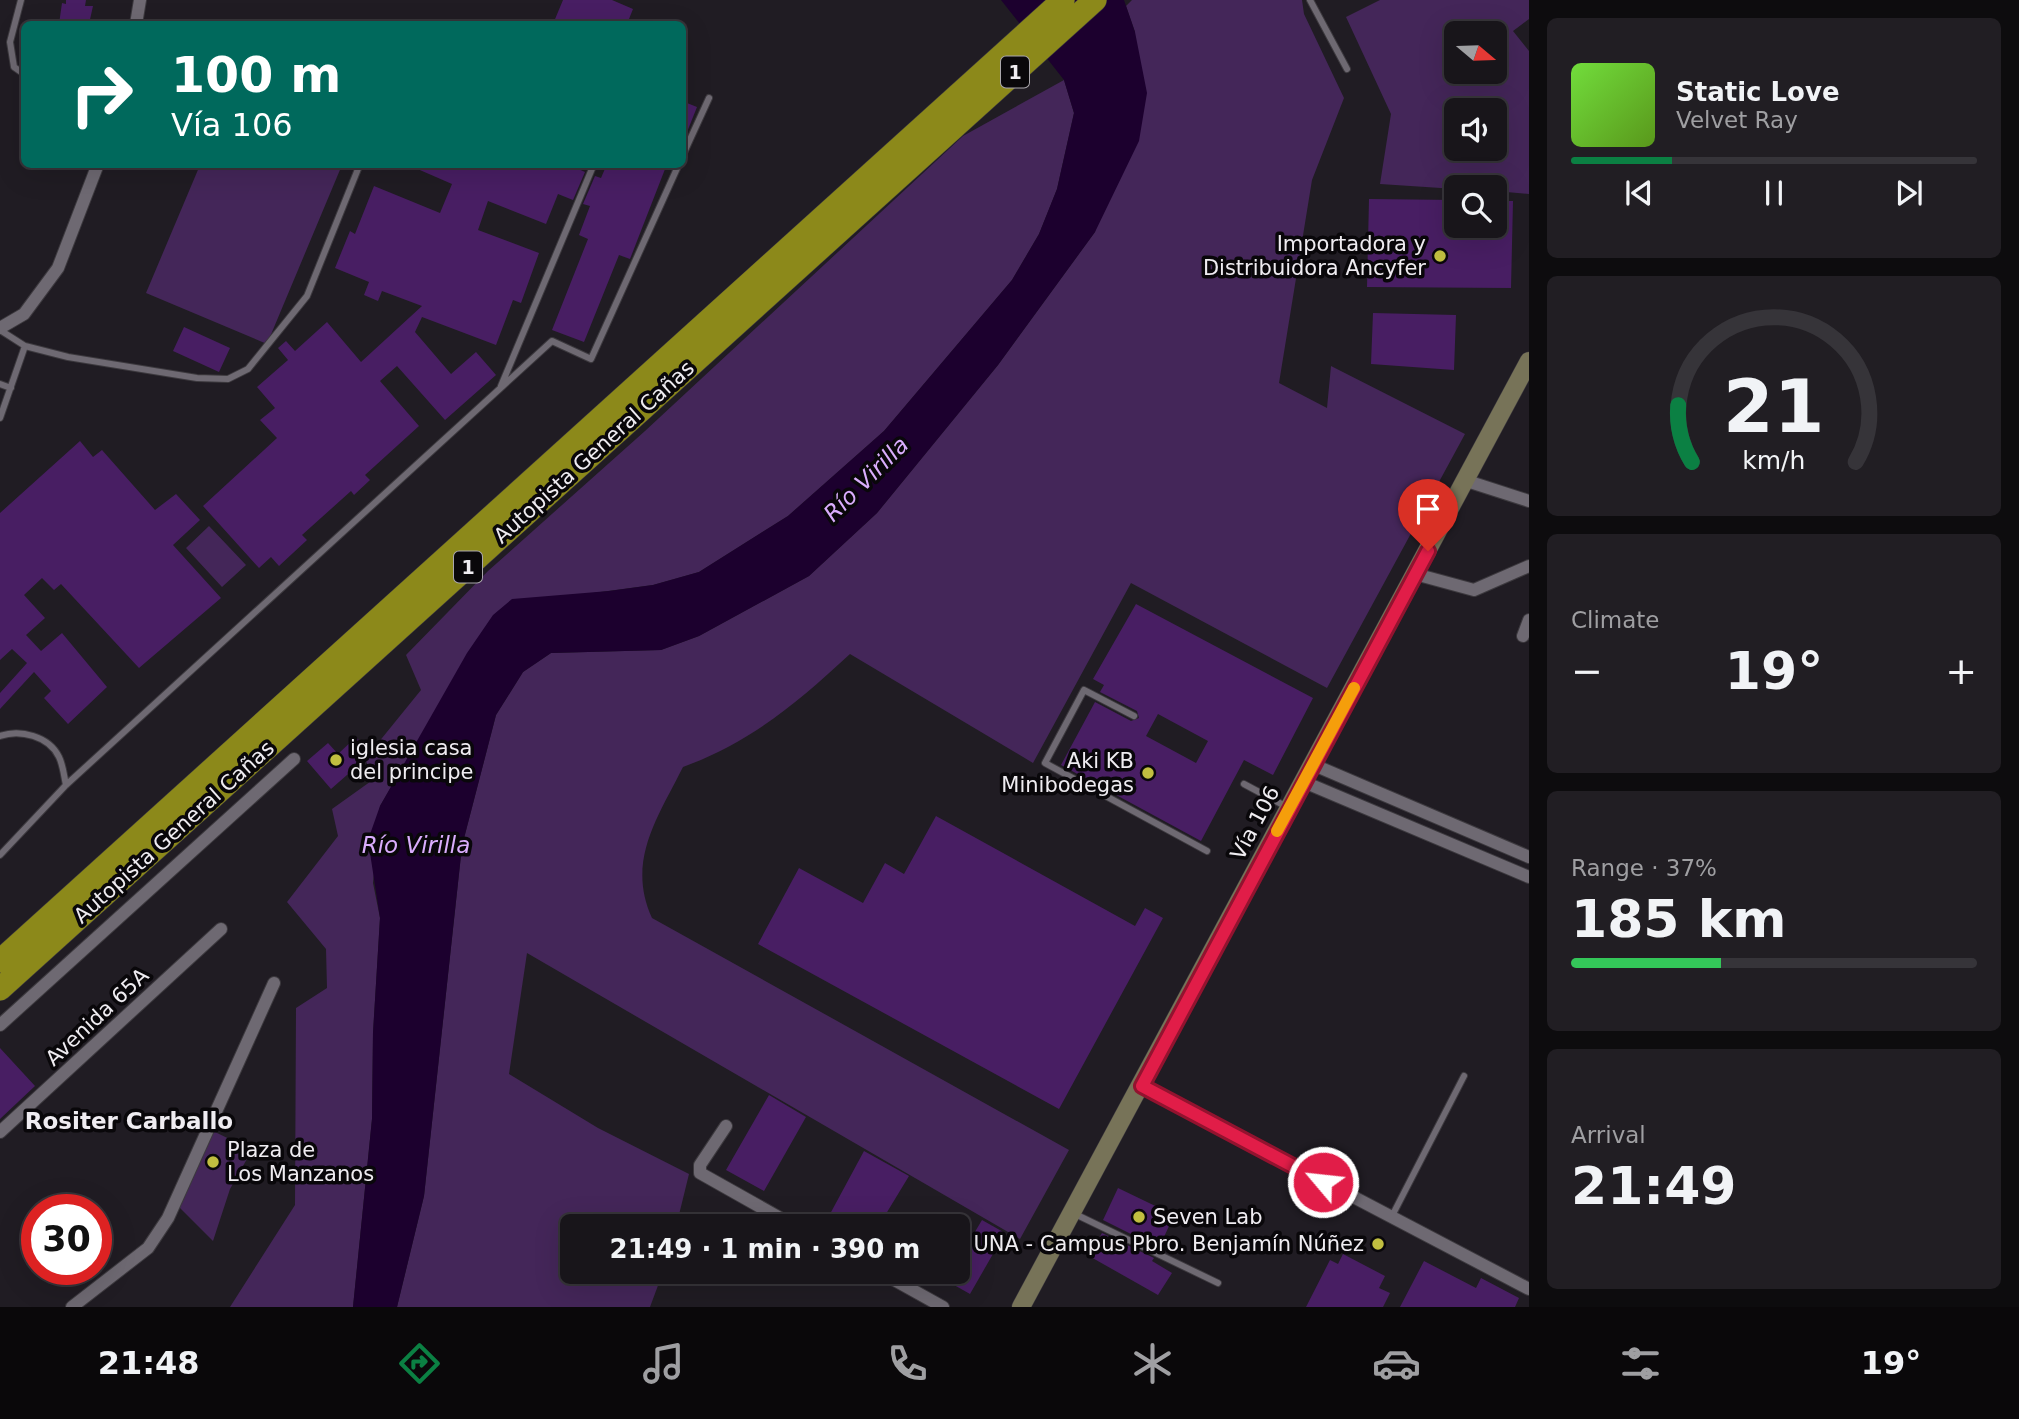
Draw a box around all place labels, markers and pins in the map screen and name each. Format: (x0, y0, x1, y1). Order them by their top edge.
place label: Importadora y Distribuidora Ancyfer (1203, 232, 1426, 280)
marker: Importadora y Distribuidora Ancyfer (1432, 248, 1448, 264)
pin (1398, 479, 1458, 551)
place label: iglesia casa del principe (350, 736, 474, 784)
place label: Aki KB Minibodegas (1001, 749, 1134, 797)
marker: iglesia casa del principe (328, 752, 344, 768)
marker: Aki KB Minibodegas (1140, 765, 1156, 781)
place label: Plaza de Los Manzanos (227, 1138, 374, 1186)
marker: Plaza de Los Manzanos (205, 1154, 221, 1170)
place label: Seven Lab (1153, 1205, 1262, 1229)
marker: Seven Lab (1131, 1209, 1147, 1225)
place label: UNA - Campus Pbro. Benjamín Núñez (974, 1232, 1364, 1256)
marker: UNA - Campus Pbro. Benjamín Núñez (1370, 1236, 1386, 1252)

